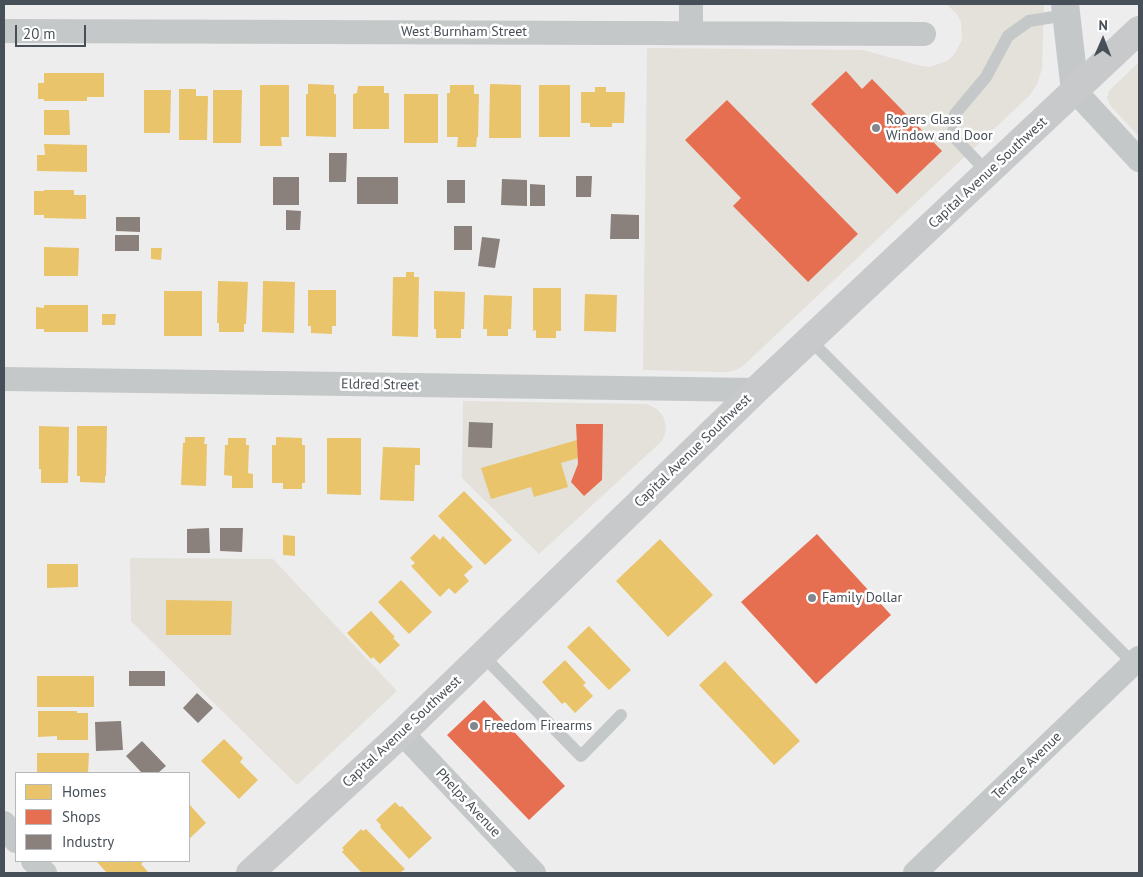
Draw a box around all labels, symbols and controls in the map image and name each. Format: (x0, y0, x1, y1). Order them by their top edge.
scale bar (18, 15, 89, 47)
north arrow (1078, 15, 1128, 65)
text: N (1098, 16, 1108, 34)
text: 20 m (23, 24, 56, 43)
street label: West Burnham Street (401, 24, 527, 40)
place label: Rogers Glass Window and Door (886, 112, 993, 144)
street label: Capital Avenue Southwest (925, 114, 1051, 232)
marker: Rogers Glass Window and Door (870, 122, 882, 134)
street label: Eldred Street (341, 376, 419, 394)
street label: Capital Avenue Southwest (631, 391, 755, 511)
place label: Family Dollar (822, 590, 902, 606)
marker: Family Dollar (806, 592, 818, 604)
street label: Capital Avenue Southwest (339, 673, 465, 791)
place label: Freedom Firearms (484, 718, 592, 734)
marker: Freedom Firearms (468, 720, 480, 732)
street label: Terrace Avenue (989, 729, 1065, 803)
street label: Phelps Avenue (432, 765, 504, 841)
legend (15, 772, 190, 862)
text: Homes (62, 782, 106, 801)
text: Shops (62, 807, 101, 826)
text: Industry (62, 832, 114, 851)

